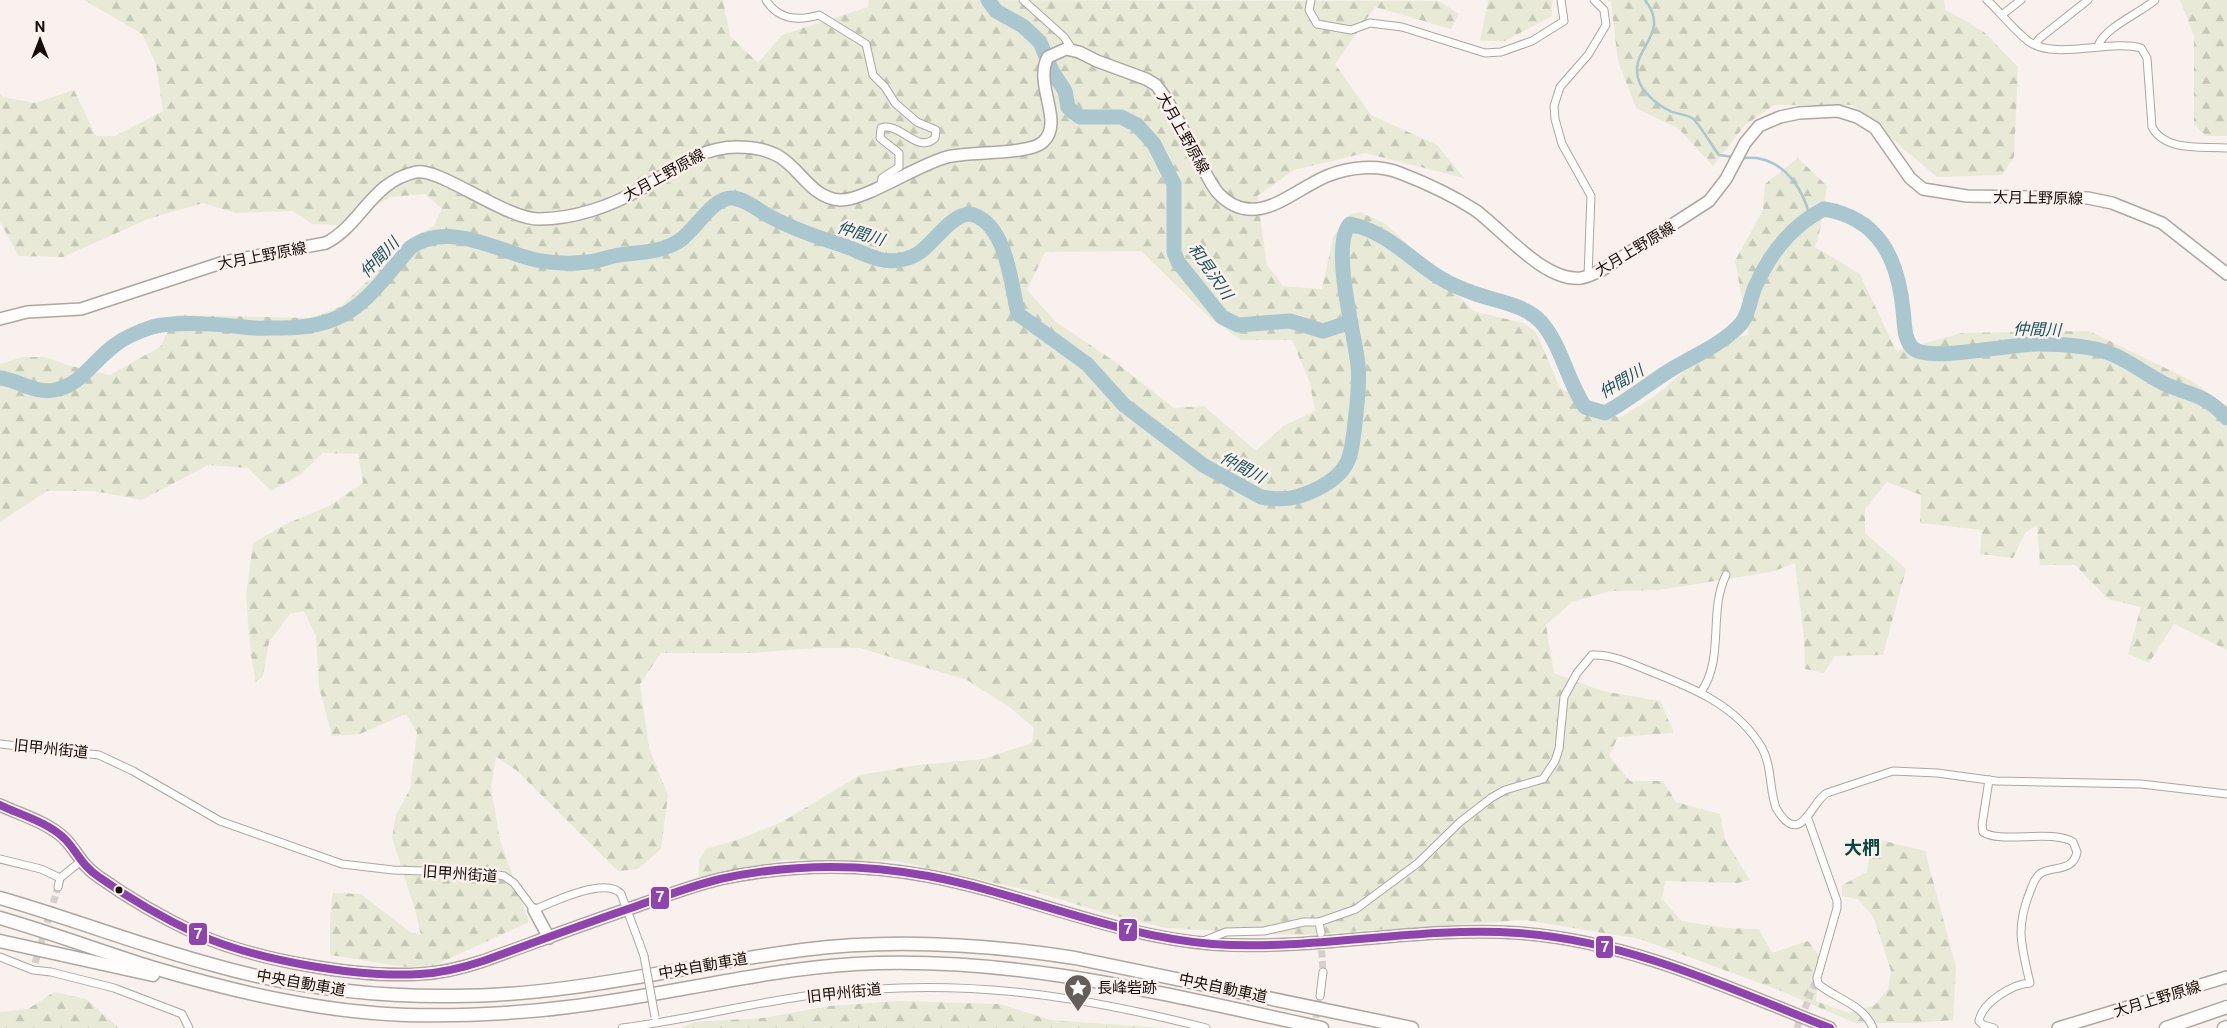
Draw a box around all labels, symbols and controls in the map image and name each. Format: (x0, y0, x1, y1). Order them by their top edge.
north arrow (15, 15, 65, 65)
text: N (35, 19, 45, 35)
street label: 大月上野原線 (1154, 89, 1213, 176)
street label: 大月上野原線 (620, 145, 707, 204)
street label: 大月上野原線 (1993, 188, 2083, 207)
water label: 仲間川 (835, 217, 888, 250)
street label: 大月上野原線 (1592, 218, 1678, 279)
water label: 仲間川 (356, 232, 404, 281)
street label: 大月上野原線 (216, 239, 308, 272)
water label: 和見沢川 (1184, 240, 1238, 305)
water label: 仲間川 (2013, 320, 2063, 339)
water label: 仲間川 (1596, 360, 1648, 402)
water label: 仲間川 (1217, 448, 1270, 488)
street label: 旧甲州街道 (13, 736, 89, 761)
district label: 大椚 (1844, 837, 1880, 858)
street label: 旧甲州街道 (422, 862, 498, 885)
unlabelled marker (114, 885, 124, 895)
line badge: 7 (650, 886, 670, 910)
text: 7 (656, 889, 665, 905)
line badge: 7 (1118, 918, 1138, 942)
text: 7 (1124, 921, 1133, 937)
line badge: 7 (188, 922, 208, 946)
text: 7 (194, 926, 203, 942)
line badge: 7 (1595, 935, 1614, 959)
text: 7 (1601, 939, 1610, 955)
street label: 中央自動車道 (657, 949, 749, 982)
street label: 中央自動車道 (255, 966, 347, 999)
street label: 中央自動車道 (1177, 970, 1269, 1005)
place icon: 長峰砦跡 (1063, 973, 1093, 1012)
street label: 大月上野原線 (2111, 977, 2202, 1020)
place label: 長峰砦跡 (1097, 979, 1157, 996)
street label: 旧甲州街道 (806, 980, 882, 1005)

